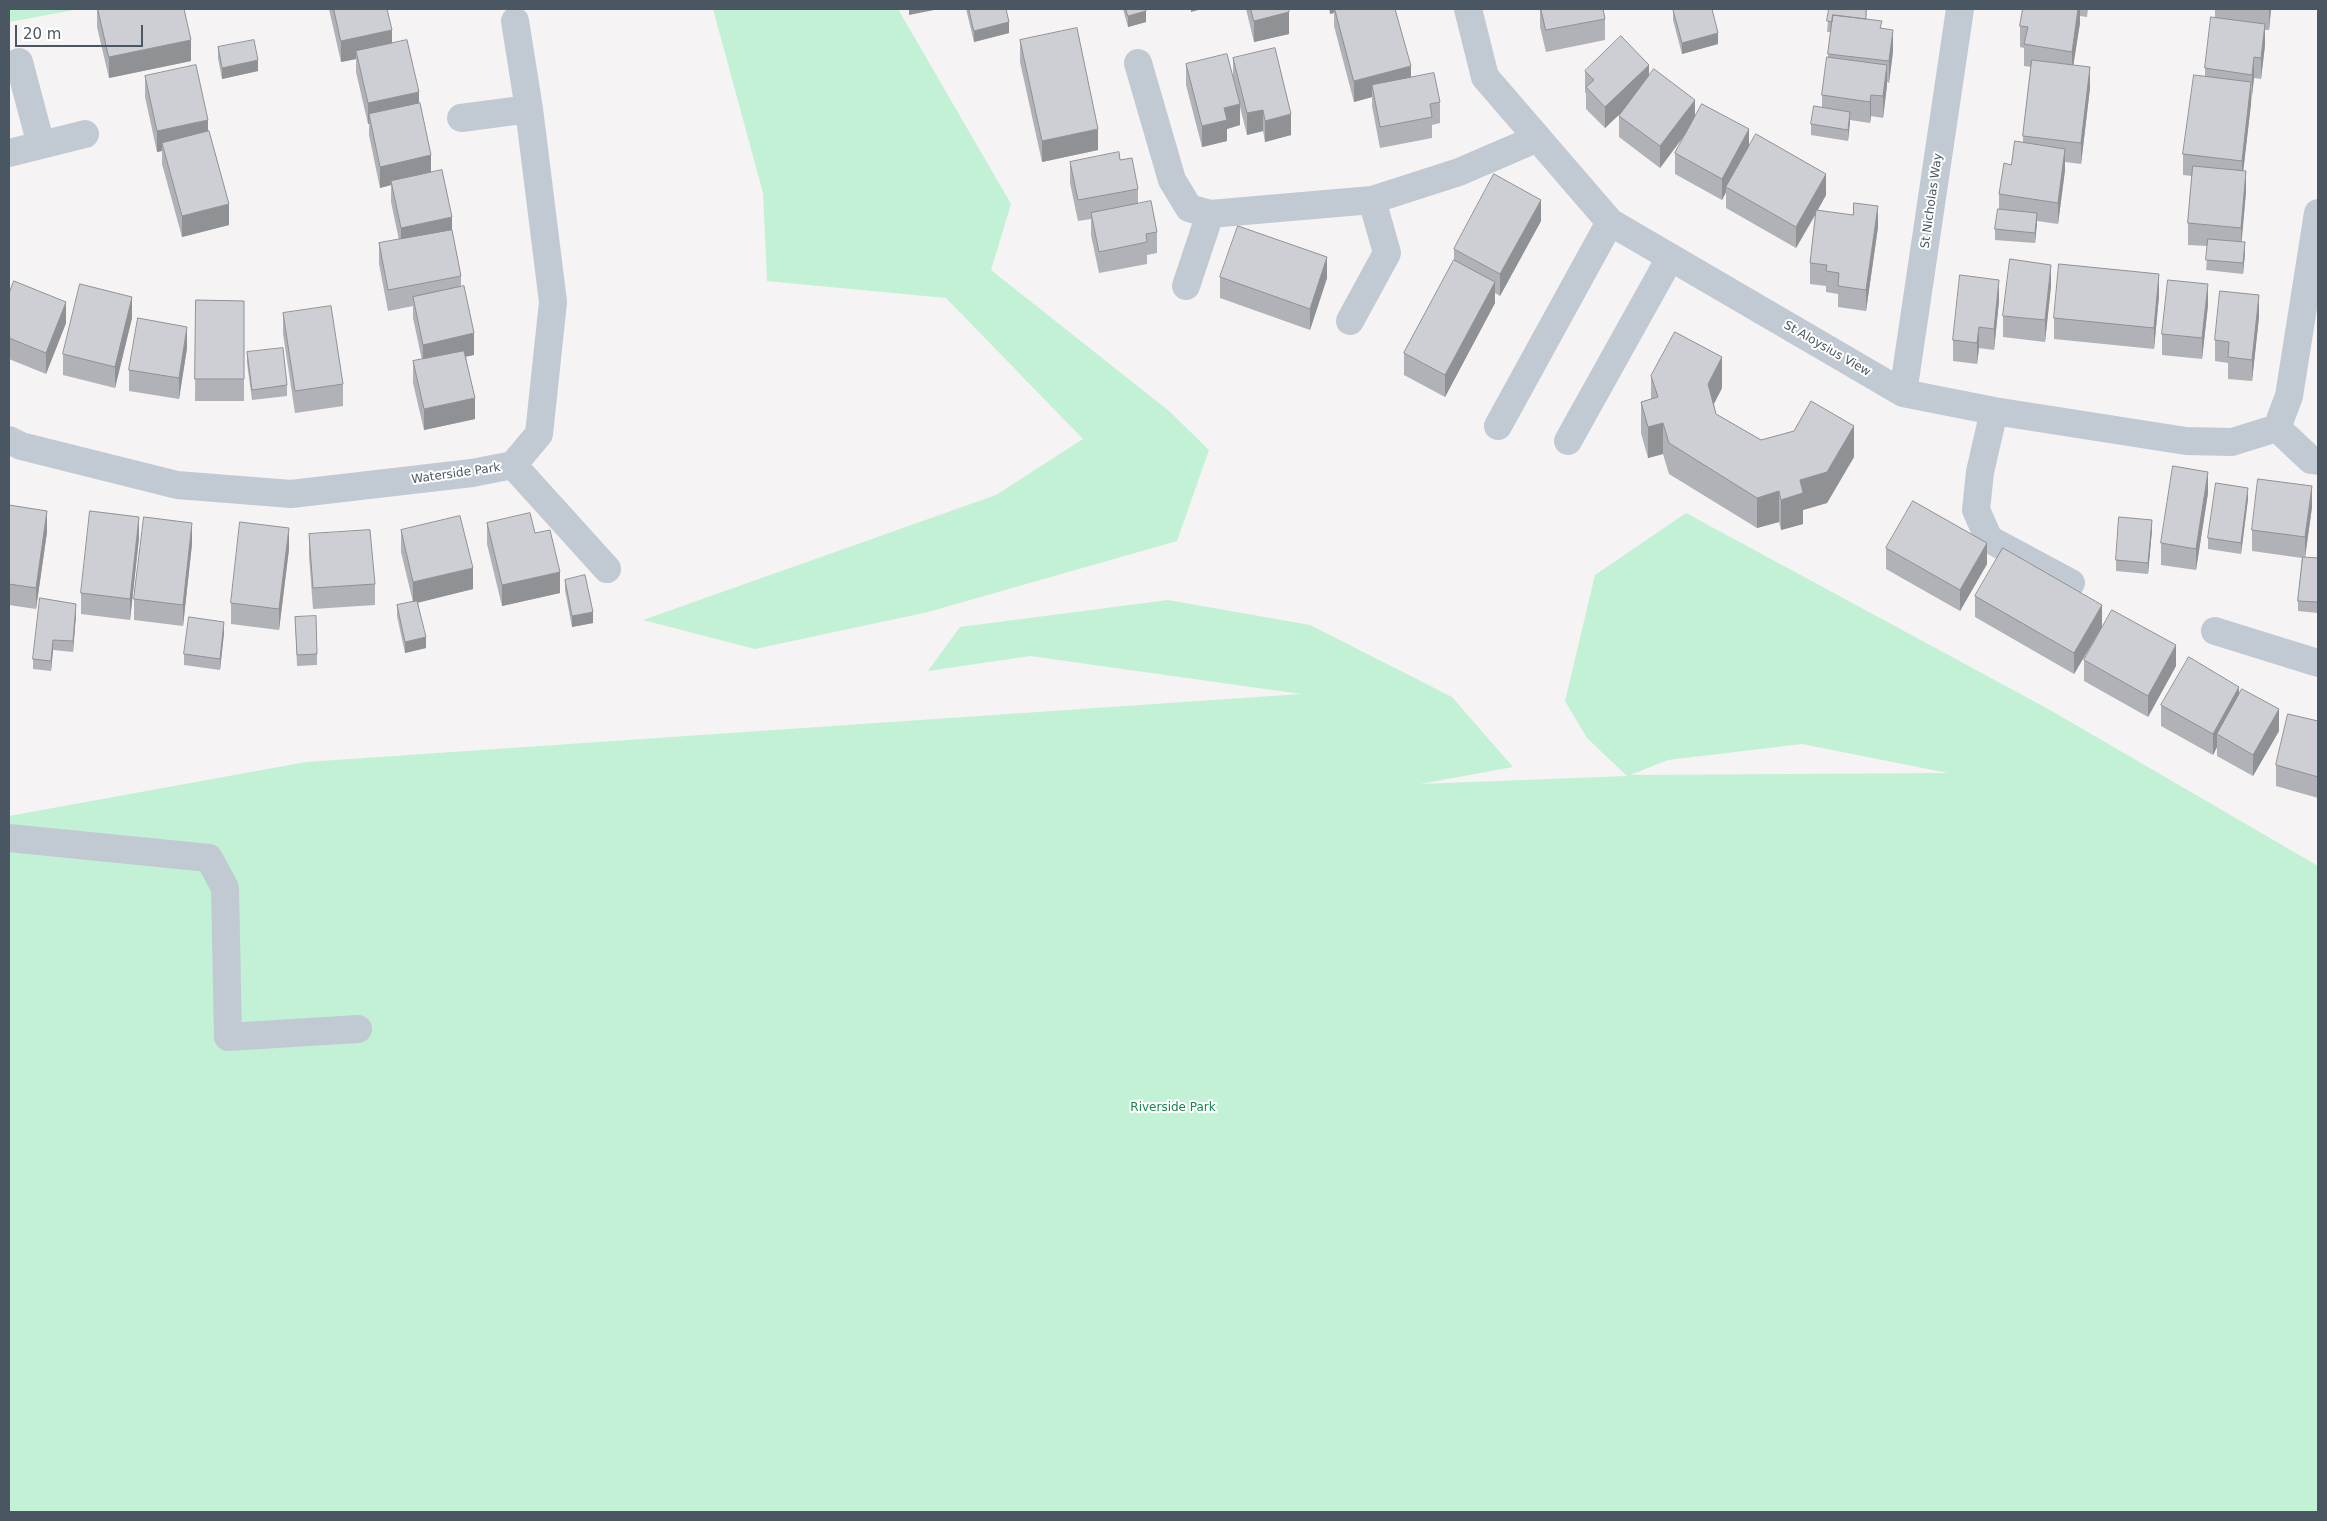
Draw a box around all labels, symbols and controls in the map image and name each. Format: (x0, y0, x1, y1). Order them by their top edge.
scale bar (18, 15, 145, 47)
text: 20 m (23, 25, 61, 43)
street label: St Nicholas Way (1918, 152, 1946, 250)
street label: St Aloysius View (1781, 318, 1873, 380)
street label: Waterside Park (411, 461, 501, 487)
park label: Riverside Park (1130, 1101, 1216, 1115)

